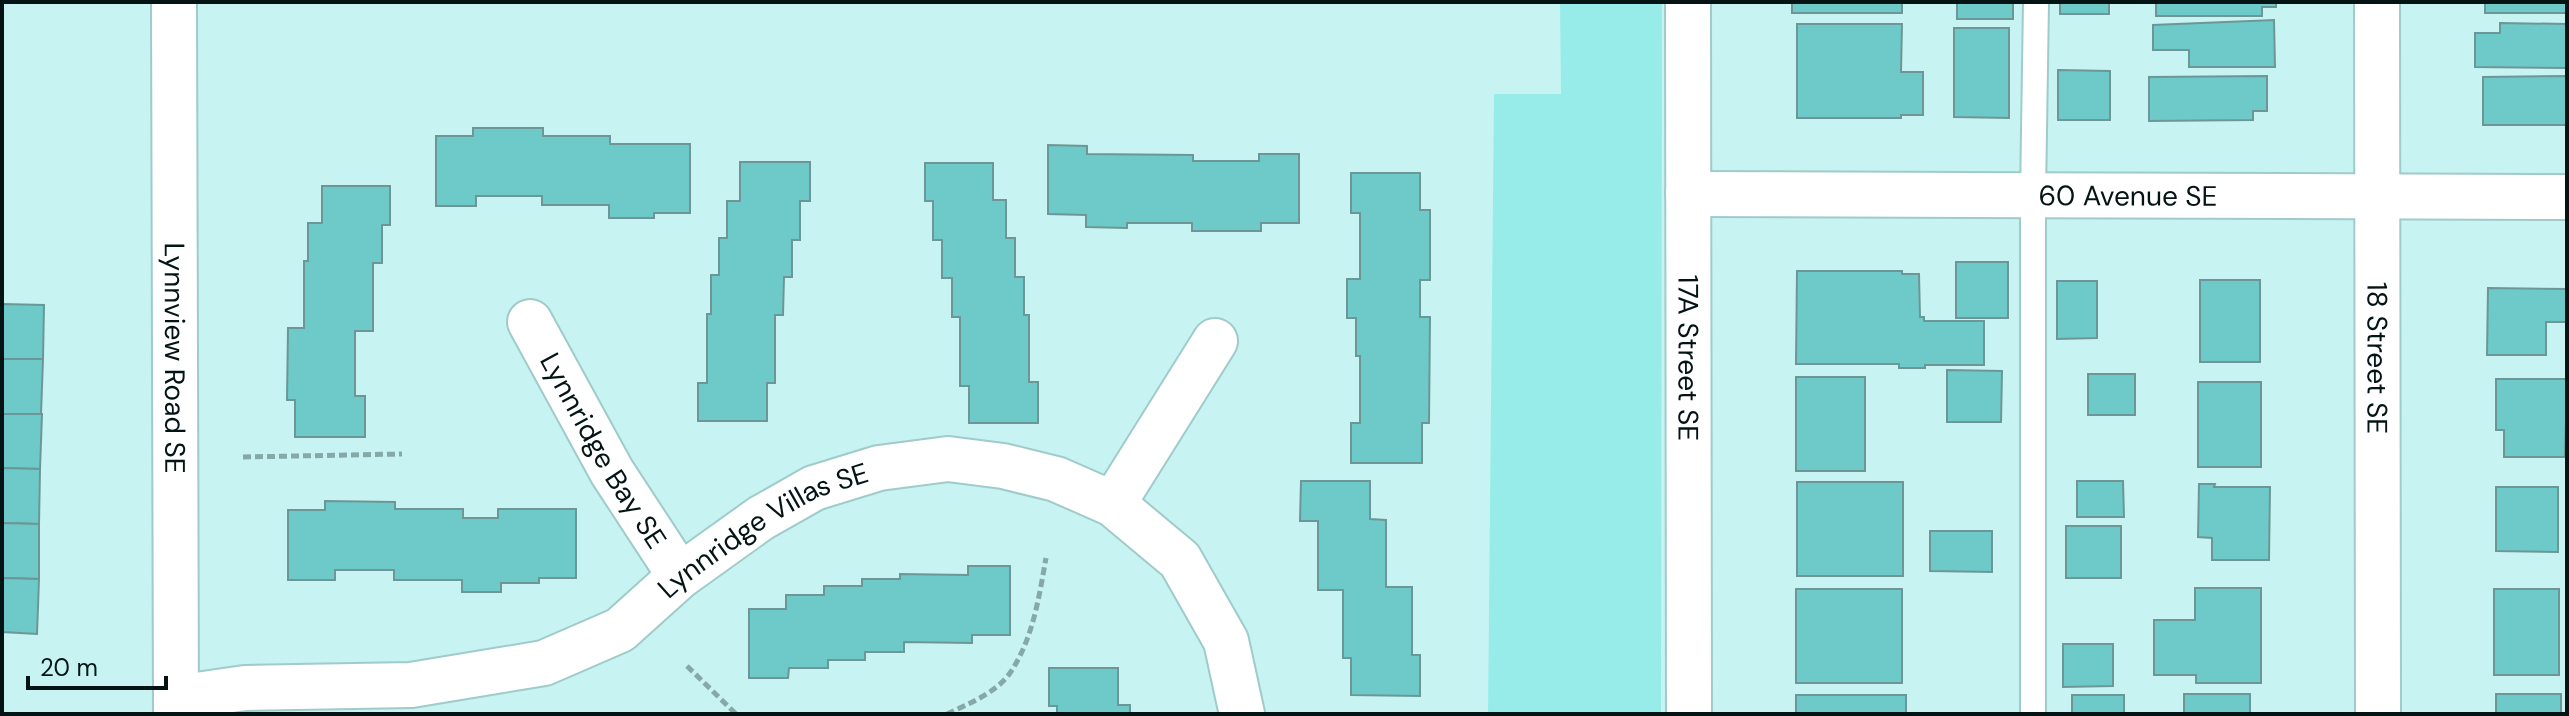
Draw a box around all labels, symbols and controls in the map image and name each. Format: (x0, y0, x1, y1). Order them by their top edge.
street label: 60 Avenue SE (2038, 177, 2218, 214)
street label: Lynnview Road SE (156, 242, 194, 474)
street label: 17A Street SE (1670, 275, 1707, 441)
street label: 18 Street SE (2359, 282, 2396, 434)
street label: Lynnridge Bay SE (532, 346, 675, 555)
street label: Lynnridge Villas SE (649, 454, 873, 606)
scale bar (28, 640, 166, 690)
text: 20 m (40, 652, 98, 683)

